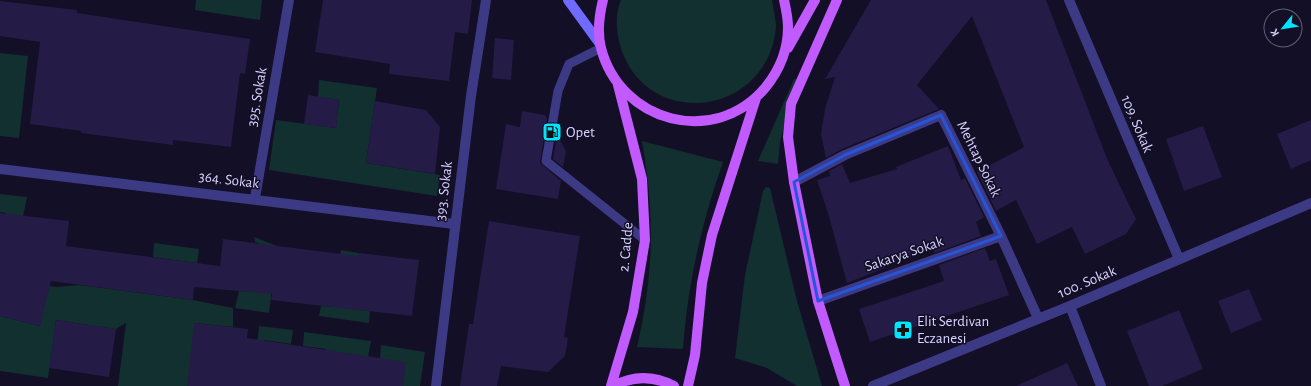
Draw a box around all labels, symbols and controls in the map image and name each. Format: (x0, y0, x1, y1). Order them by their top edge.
north arrow (1263, 8, 1303, 48)
text: K (1268, 27, 1281, 38)
street label: 395. Sokak (244, 66, 270, 128)
street label: 109. Sokak (1118, 93, 1156, 155)
street label: Mehtap Sokak (954, 119, 1004, 200)
fuel station icon: Opet (541, 121, 563, 143)
place label: Opet (566, 125, 595, 140)
street label: 393. Sokak (433, 160, 455, 222)
street label: 364. Sokak (198, 169, 260, 191)
street label: 2. Cadde (616, 221, 636, 273)
street label: Sakarya Sokak (863, 233, 945, 274)
street label: 100. Sokak (1056, 263, 1118, 301)
place label: Elit Serdivan Eczanesi (917, 314, 989, 346)
pharmacy icon: Elit Serdivan Eczanesi (892, 319, 914, 341)

